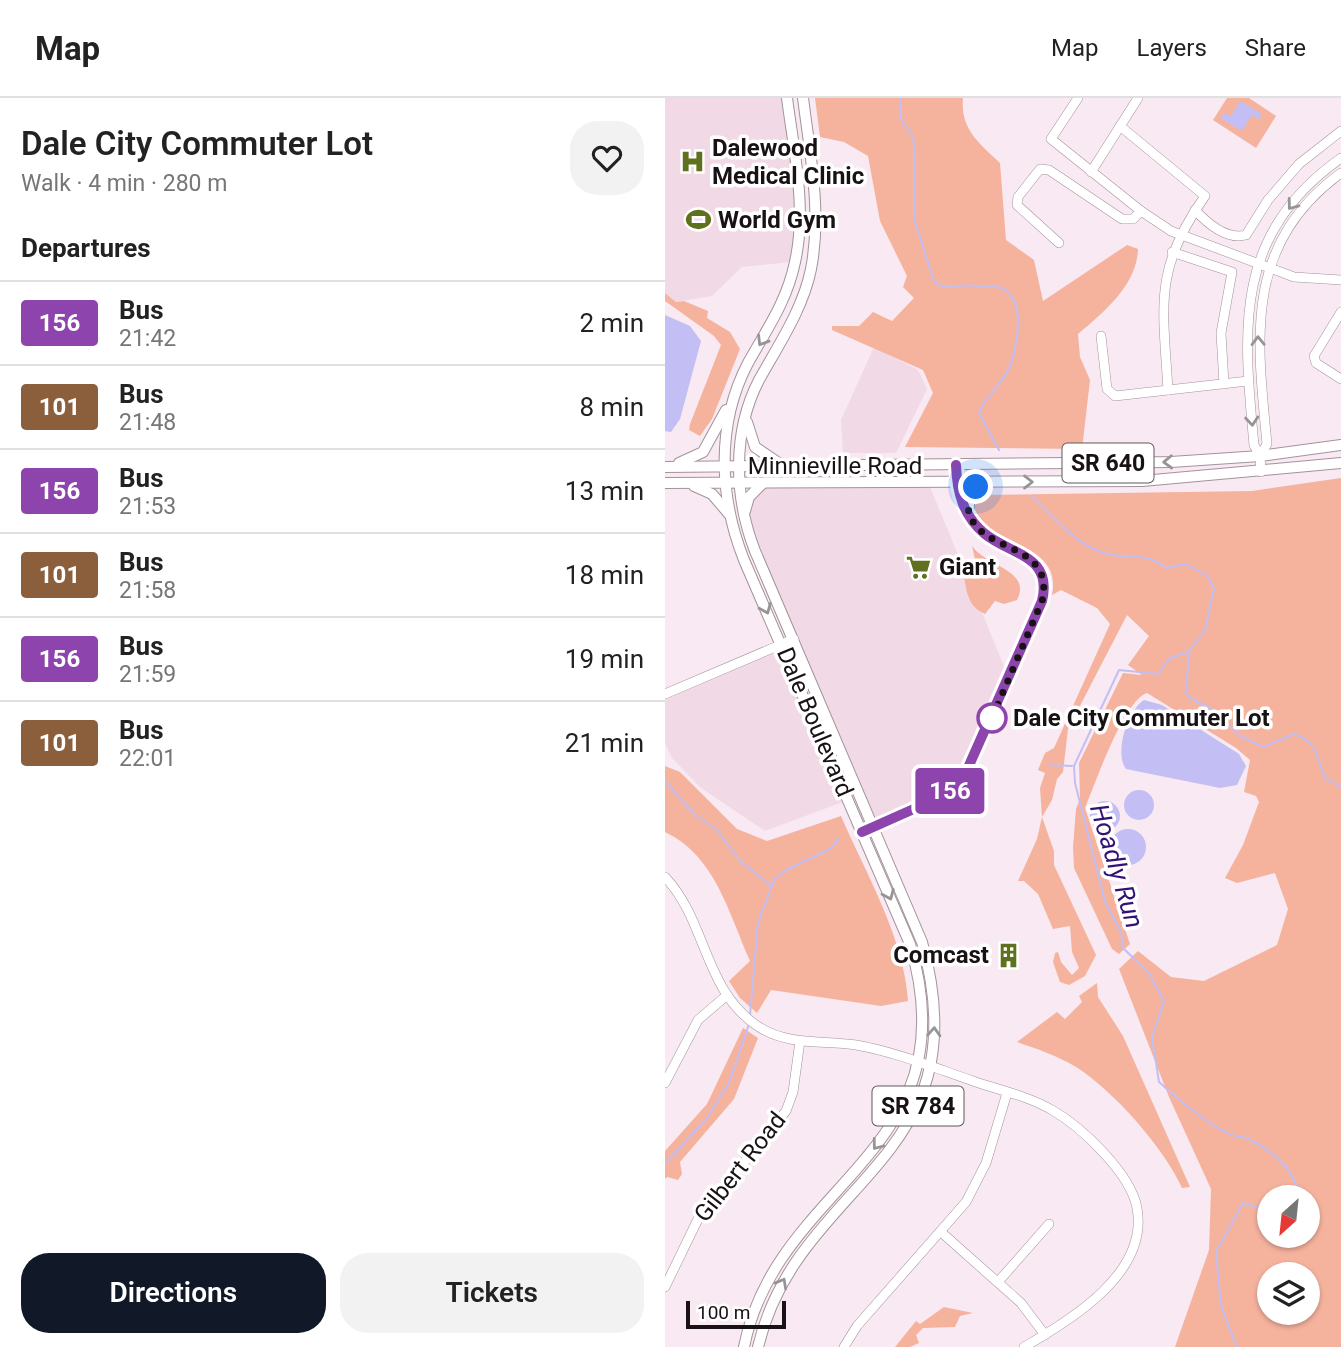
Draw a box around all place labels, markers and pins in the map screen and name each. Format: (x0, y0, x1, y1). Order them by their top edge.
place label: Dalewood Medical Clinic (712, 134, 864, 190)
hospital icon: Dalewood Medical Clinic (678, 148, 706, 176)
sports icon: World Gym (684, 206, 712, 234)
place label: World Gym (718, 206, 836, 234)
supermarket icon: Giant (905, 553, 933, 581)
place label: Giant (939, 553, 996, 581)
marker: Dale City Commuter Lot (977, 703, 1007, 733)
place label: Dale City Commuter Lot (1013, 704, 1270, 732)
place label: Comcast (893, 941, 989, 969)
building icon: Comcast (995, 941, 1023, 969)

